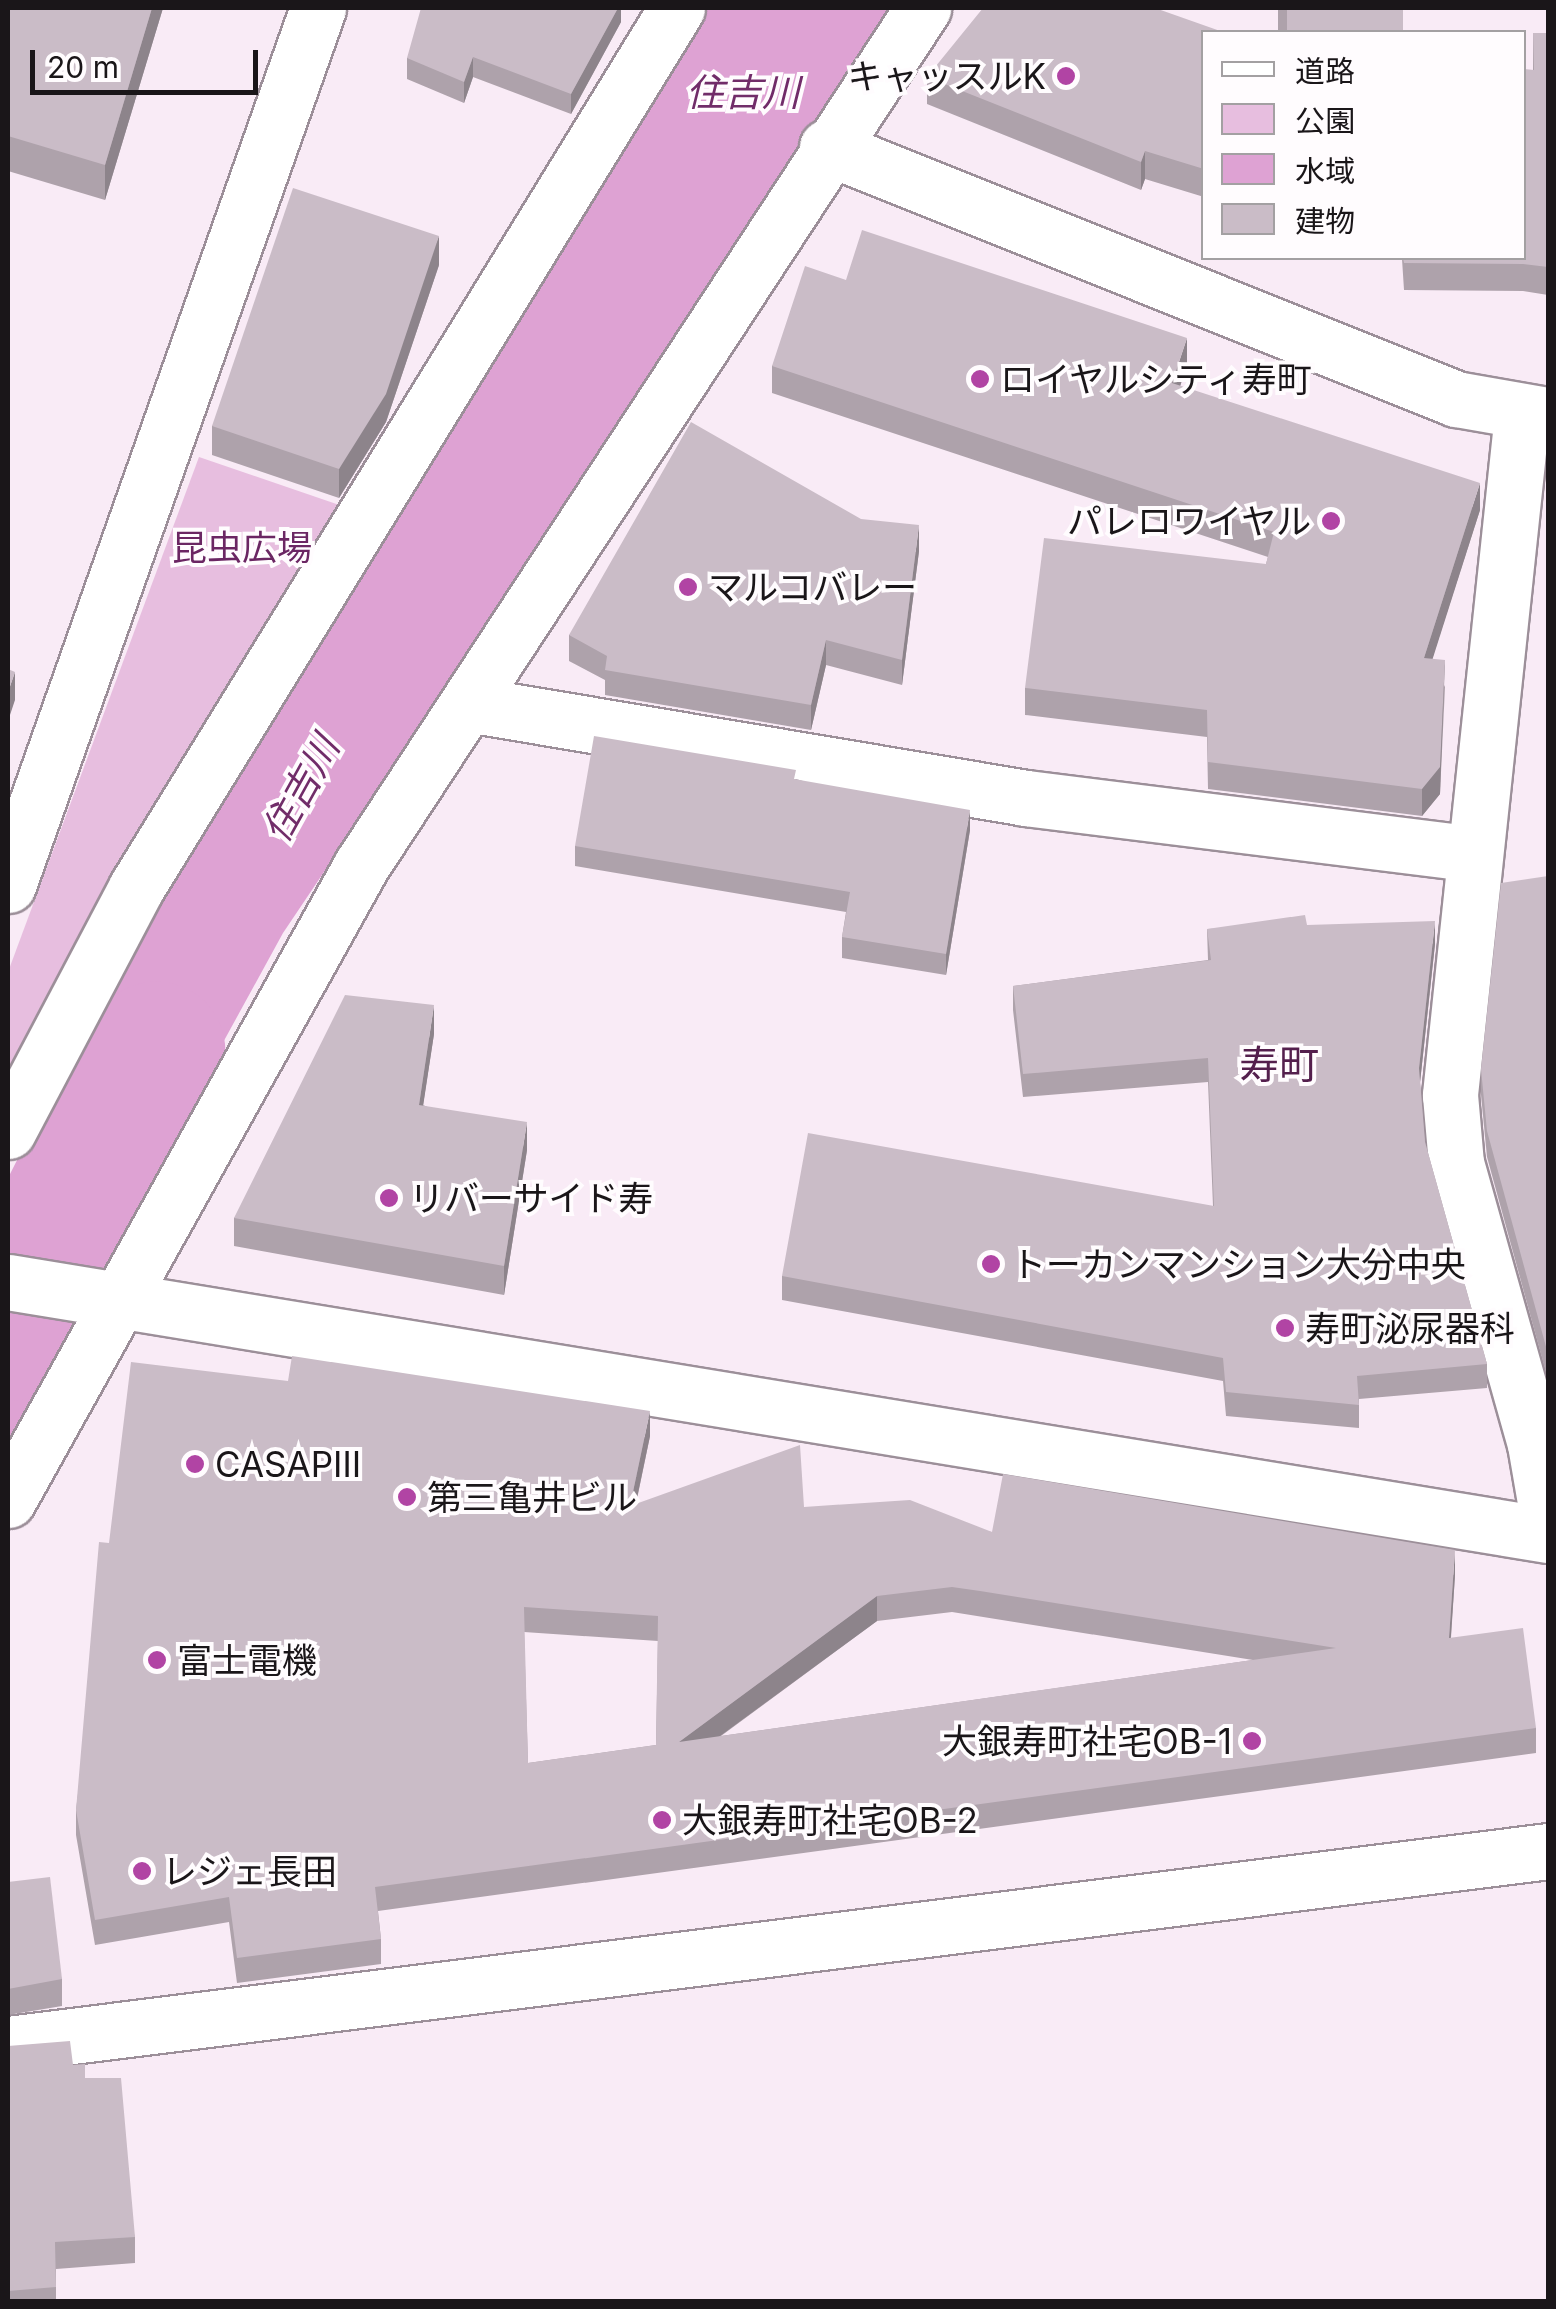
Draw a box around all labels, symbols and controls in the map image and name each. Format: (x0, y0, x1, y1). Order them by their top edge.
scale bar (35, 30, 262, 92)
legend (1201, 30, 1526, 260)
text: 20 m (47, 49, 119, 85)
text: 道路 (1295, 53, 1355, 89)
place label: キャッスルK (847, 55, 1046, 97)
marker: キャッスルK (1055, 65, 1077, 87)
water label: 住吉川 (686, 70, 800, 116)
text: 公園 (1295, 103, 1355, 139)
text: 水域 (1295, 153, 1355, 189)
text: 建物 (1295, 203, 1355, 239)
place label: ロイヤルシティ寿町 (1000, 358, 1315, 400)
marker: ロイヤルシティ寿町 (969, 368, 991, 390)
place label: パレロワイヤル (1066, 500, 1311, 542)
marker: パレロワイヤル (1320, 510, 1342, 532)
park label: 昆虫広場 (172, 526, 312, 568)
place label: マルコバレー (708, 566, 918, 608)
marker: マルコバレー (677, 576, 699, 598)
water label: 住吉川 (253, 728, 349, 850)
district label: 寿町 (1239, 1041, 1319, 1089)
place label: リバーサイド寿 (409, 1177, 654, 1219)
marker: リバーサイド寿 (378, 1187, 400, 1209)
place label: トーカンマンション大分中央 (1011, 1243, 1466, 1285)
marker: トーカンマンション大分中央 (980, 1253, 1002, 1275)
place label: 寿町泌尿器科 (1305, 1307, 1515, 1349)
marker: 寿町泌尿器科 (1274, 1317, 1296, 1339)
place label: CASAPⅢ (215, 1443, 361, 1485)
marker: CASAPⅢ (184, 1453, 206, 1475)
place label: 第三亀井ビル (427, 1476, 637, 1518)
marker: 第三亀井ビル (396, 1486, 418, 1508)
place label: 富士電機 (177, 1639, 317, 1681)
marker: 富士電機 (146, 1649, 168, 1671)
place label: 大銀寿町社宅OB-1 (942, 1720, 1232, 1762)
marker: 大銀寿町社宅OB-1 (1241, 1730, 1263, 1752)
place label: 大銀寿町社宅OB-2 (682, 1799, 978, 1841)
marker: 大銀寿町社宅OB-2 (651, 1809, 673, 1831)
place label: レジェ長田 (162, 1850, 337, 1892)
marker: レジェ長田 (131, 1860, 153, 1882)

